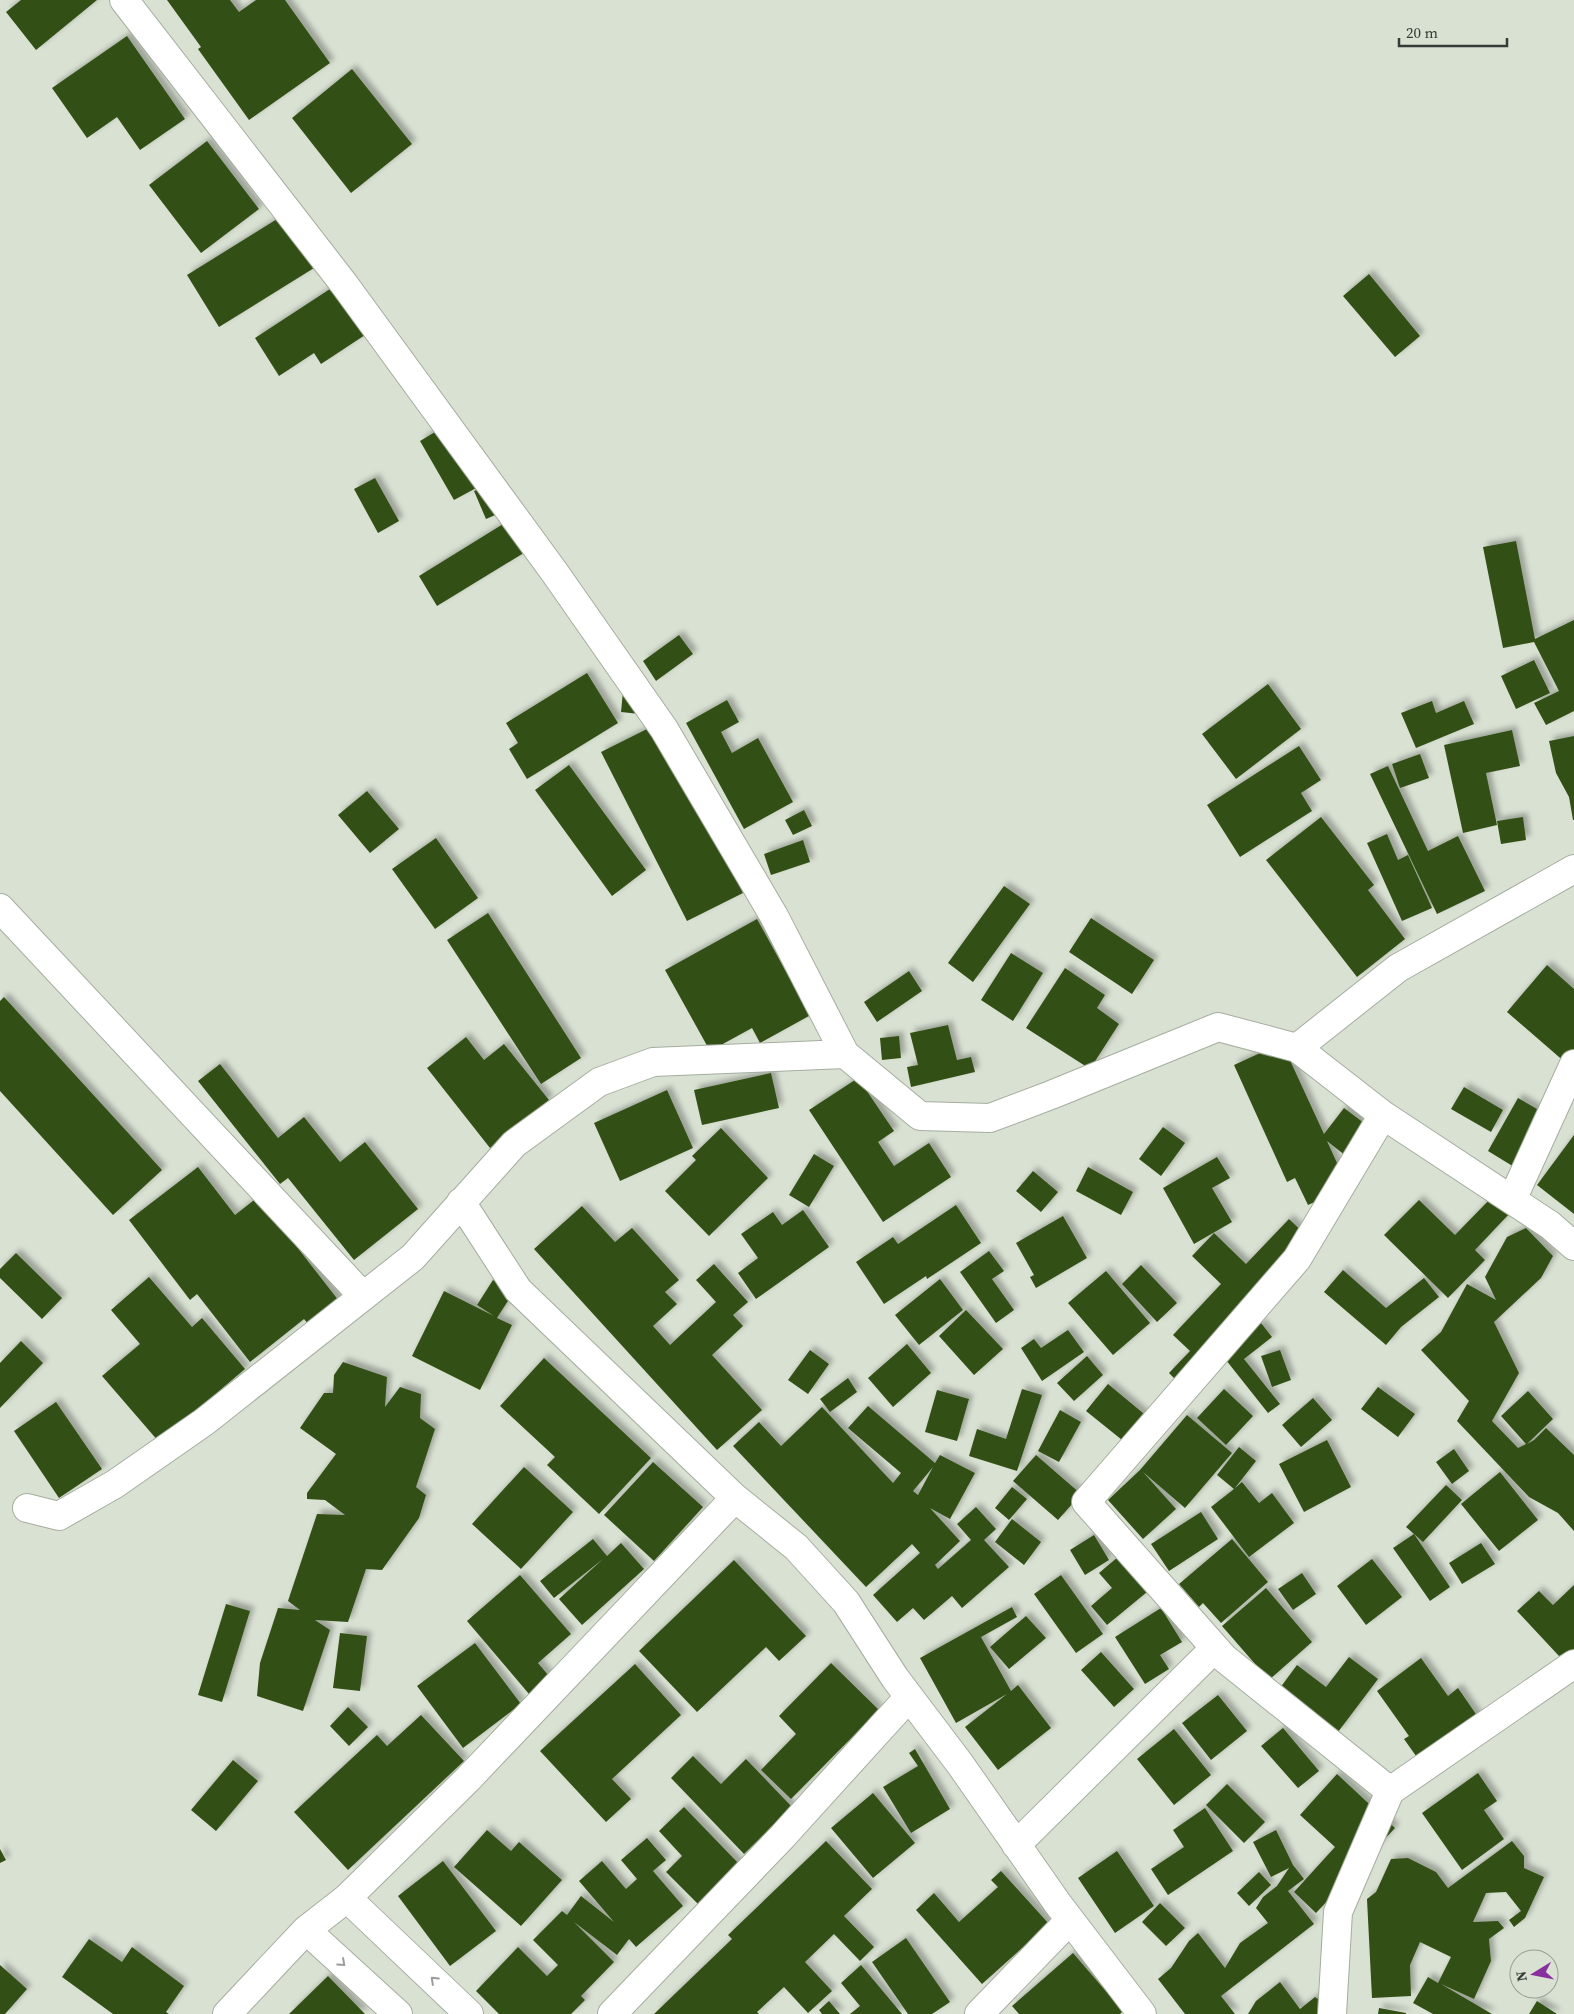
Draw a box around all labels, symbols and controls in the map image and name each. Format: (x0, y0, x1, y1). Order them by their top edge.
scale bar (1399, 15, 1506, 47)
text: 20 m (1406, 22, 1438, 43)
north arrow (1509, 1949, 1559, 1999)
one-way arrow (336, 1957, 345, 1966)
text: N (1510, 1969, 1532, 1983)
one-way arrow (431, 1977, 440, 1986)

